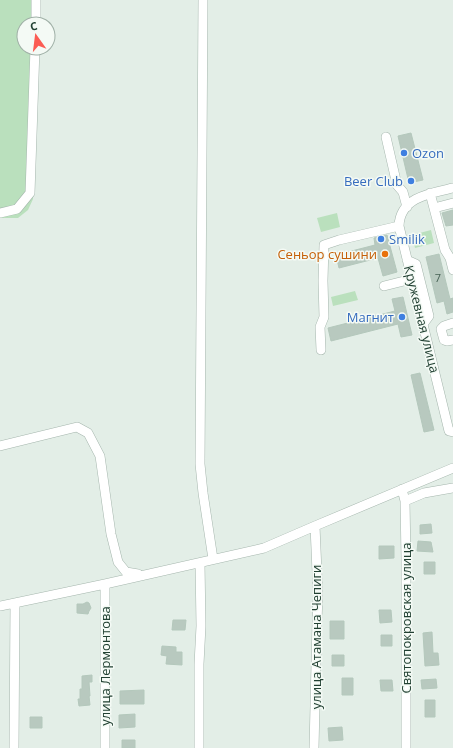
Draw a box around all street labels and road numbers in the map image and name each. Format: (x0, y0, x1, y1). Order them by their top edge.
street label: Кружевная улица (400, 263, 444, 375)
street label: Святопокровская улица (397, 543, 415, 693)
street label: улица Атамана Чепиги (307, 565, 325, 709)
street label: улица Лермонтова (96, 606, 114, 726)

